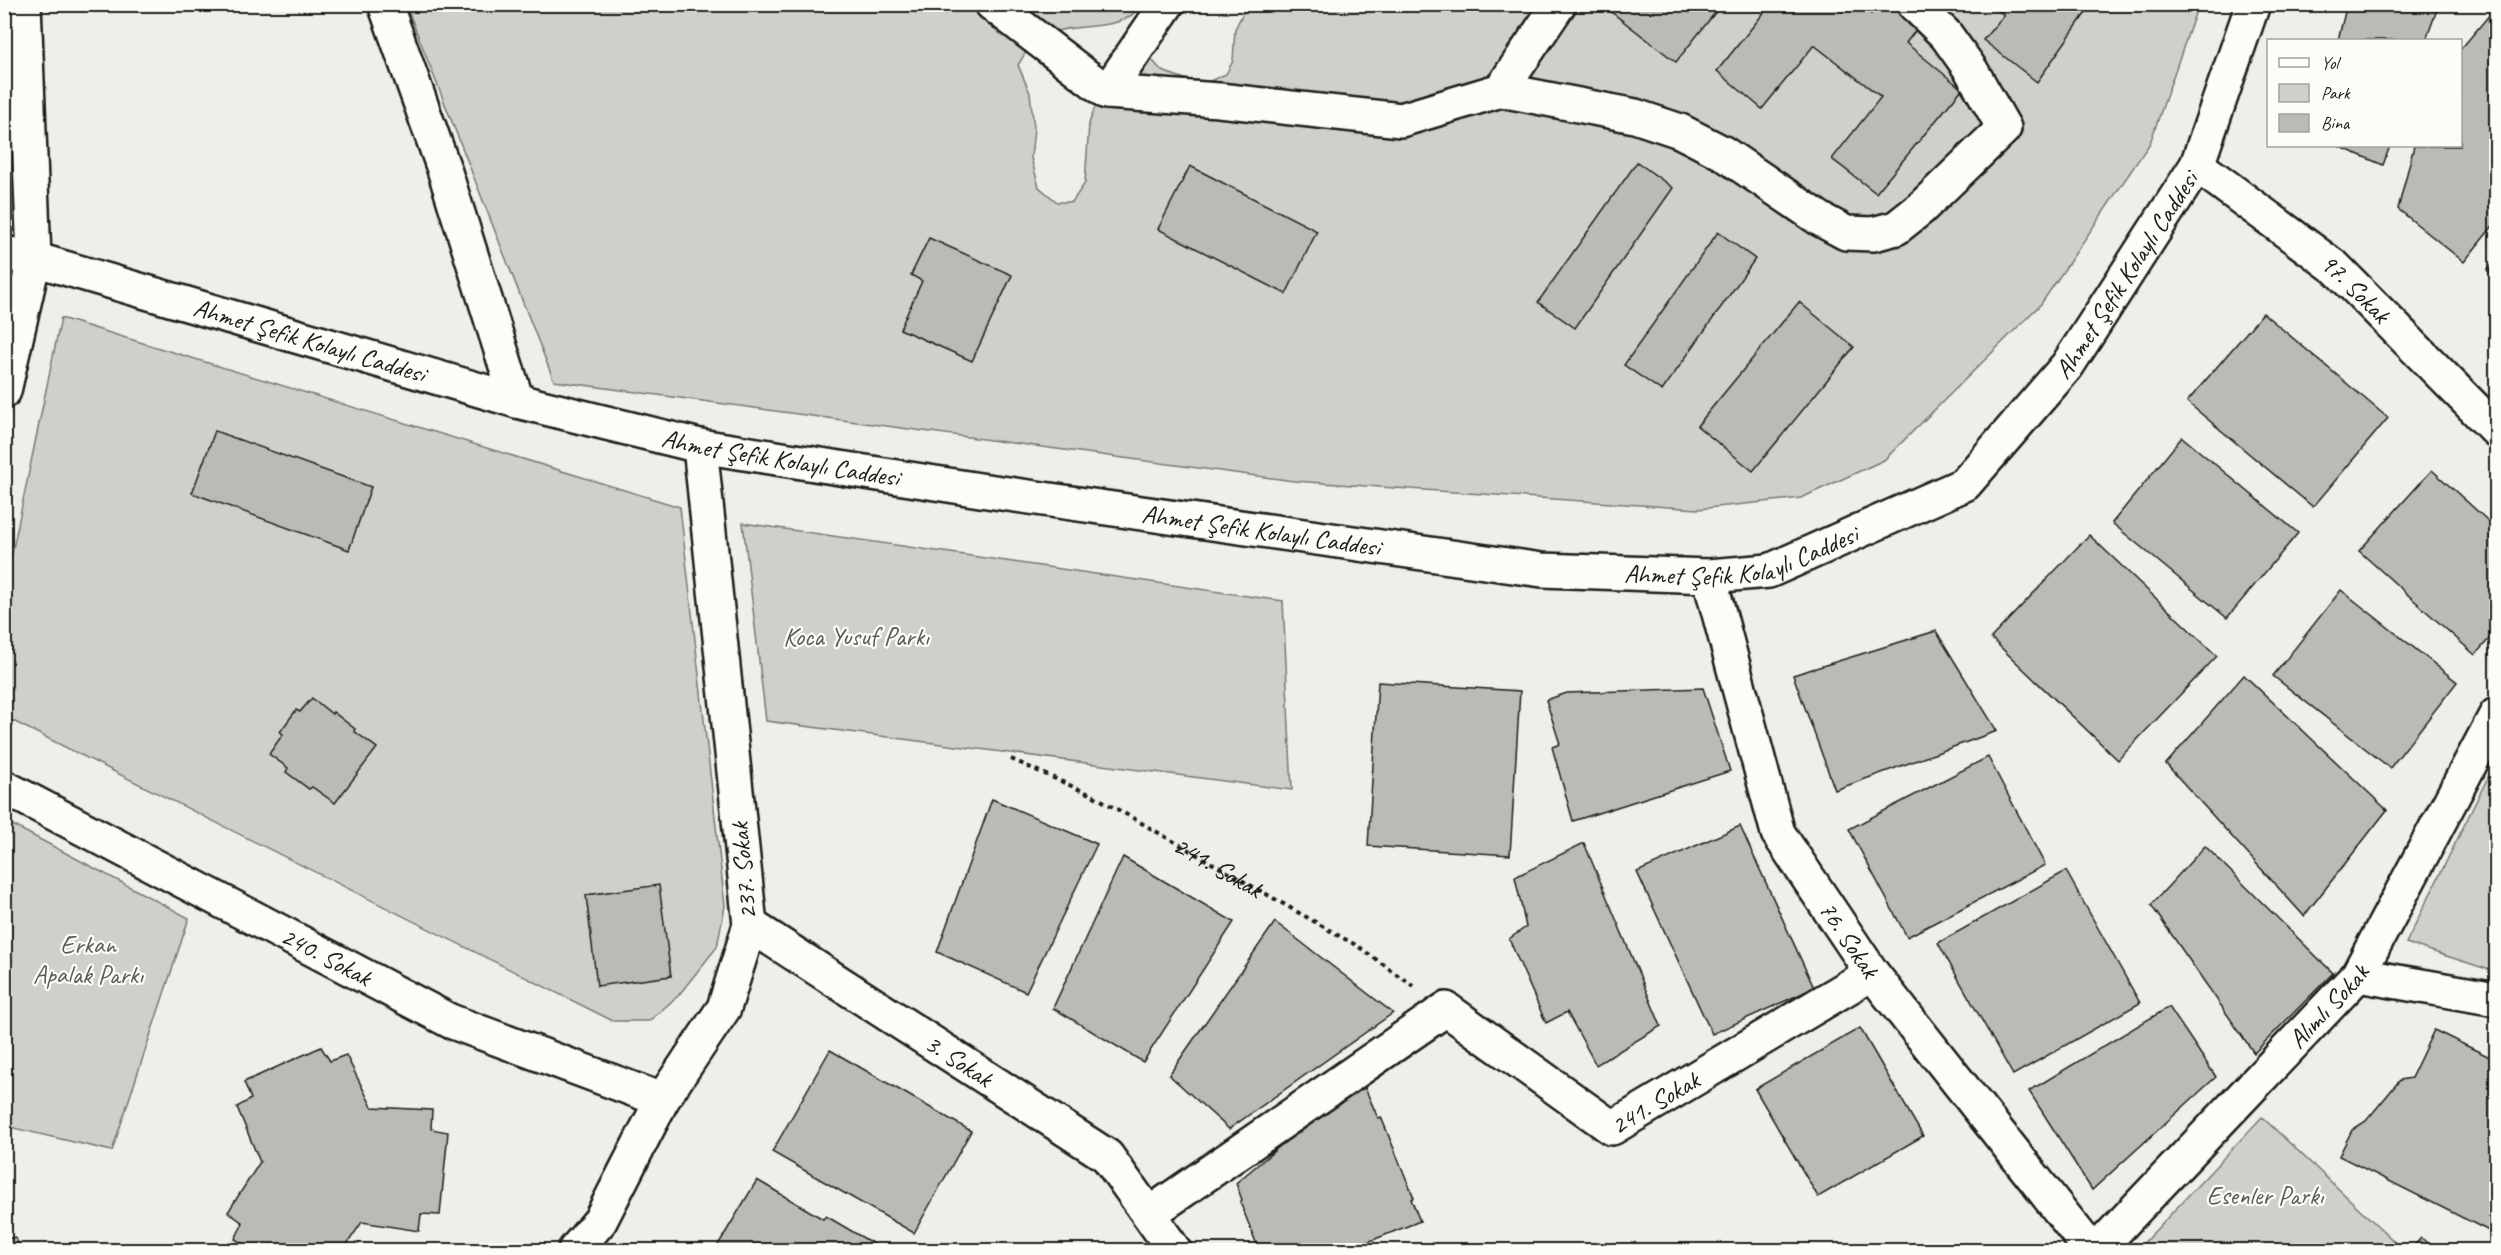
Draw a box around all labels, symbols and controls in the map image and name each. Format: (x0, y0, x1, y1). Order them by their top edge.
legend (2267, 39, 2462, 147)
text: Yol (2321, 52, 2341, 74)
text: Park (2321, 82, 2351, 104)
text: Bina (2321, 112, 2351, 134)
street label: Ahmet Şefik Kolaylı Caddesi (2047, 163, 2207, 386)
street label: 97. Sokak (2314, 246, 2398, 331)
street label: Ahmet Şefik Kolaylı Caddesi (190, 291, 432, 391)
street label: Ahmet Şefik Kolaylı Caddesi (658, 421, 905, 495)
street label: Ahmet Şefik Kolaylı Caddesi (1140, 497, 1385, 564)
street label: Ahmet Şefik Kolaylı Caddesi (1624, 516, 1866, 593)
park label: Koca Yusuf Parkı (783, 620, 930, 653)
street label: 237. Sokak (723, 819, 764, 921)
street label: 241. Sokak (1168, 829, 1270, 907)
street label: 76. Sokak (1811, 895, 1887, 986)
street label: 240. Sokak (275, 919, 378, 995)
park label: Erkan Apalak Parkı (33, 928, 144, 991)
street label: Alımlı Sokak (2281, 959, 2378, 1056)
street label: 3. Sokak (919, 1027, 1000, 1096)
street label: 241. Sokak (1605, 1063, 1707, 1142)
park label: Esenler Parkı (2207, 1179, 2324, 1212)

